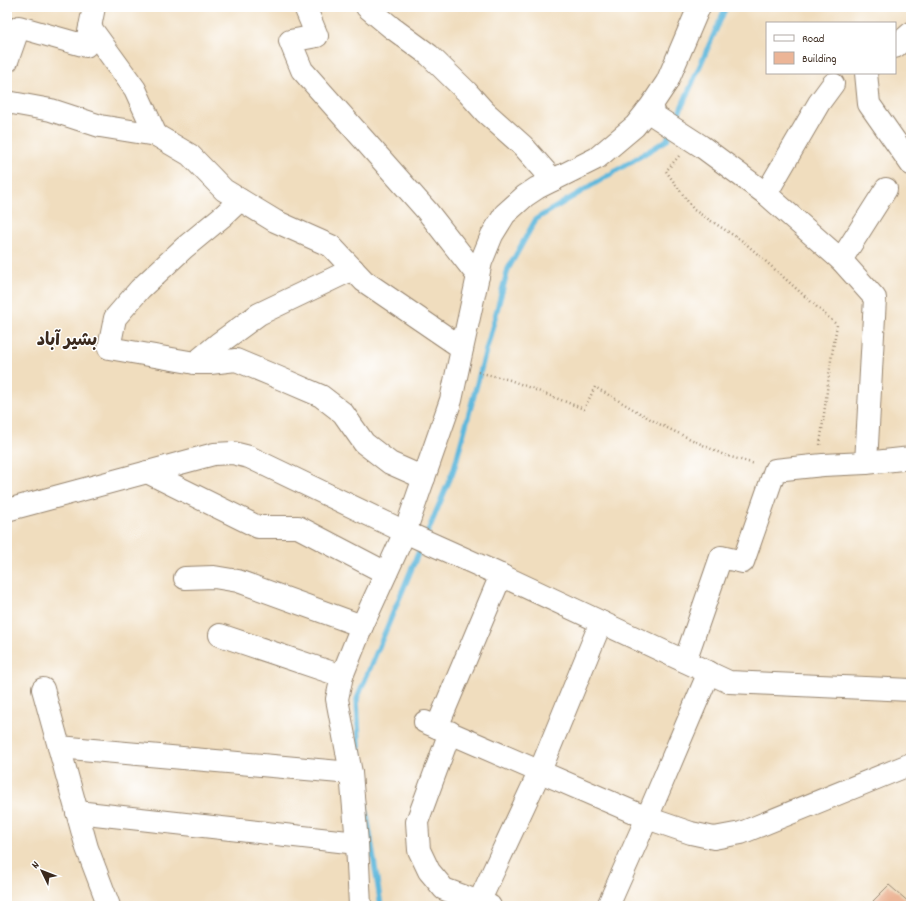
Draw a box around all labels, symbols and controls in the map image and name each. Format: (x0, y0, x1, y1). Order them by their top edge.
legend (766, 22, 896, 74)
text: Road (802, 31, 824, 48)
text: Building (802, 51, 837, 68)
district label: بشیر آباد (37, 329, 97, 354)
north arrow (22, 851, 62, 891)
text: N (28, 858, 44, 873)

